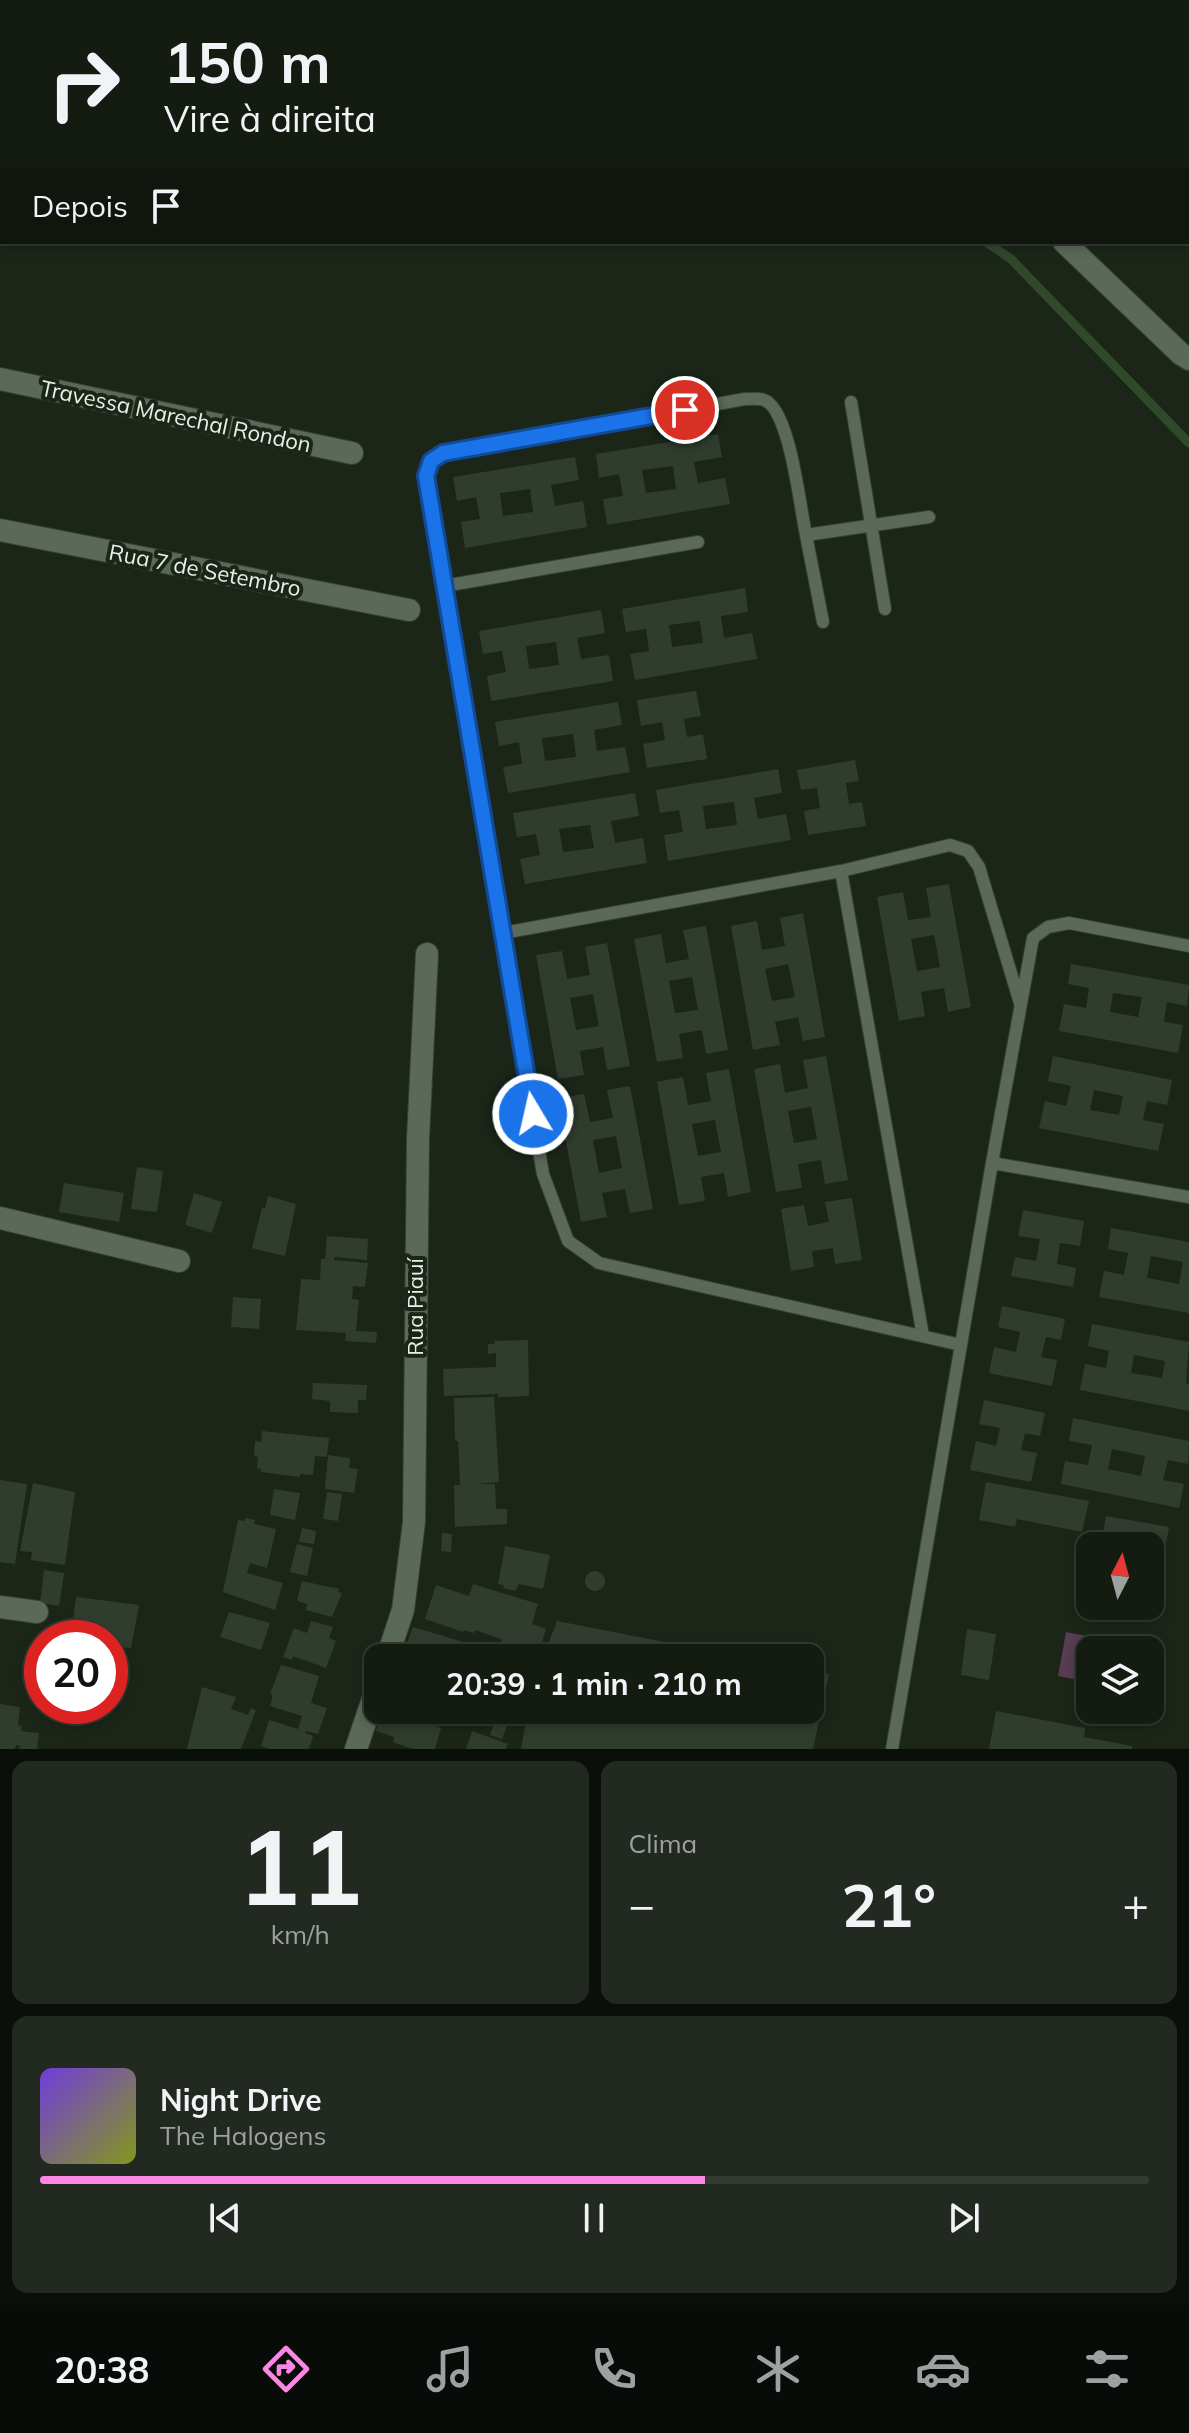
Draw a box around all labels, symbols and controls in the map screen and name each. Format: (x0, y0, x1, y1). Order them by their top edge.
text: 150 m (164, 27, 331, 97)
icon: right (32, 32, 136, 136)
text: Vire à direita (164, 96, 376, 141)
icon: arrive (144, 184, 188, 228)
text: Depois (32, 187, 128, 225)
street label: Travessa Marechal Rondon (38, 374, 314, 458)
pin (651, 376, 719, 444)
icon: arrive (663, 388, 707, 432)
street label: Rua 7 de Setembro (107, 538, 303, 602)
position arrow (491, 1072, 575, 1156)
street label: Rua Piauí (401, 1256, 429, 1356)
north arrow (1076, 1532, 1164, 1620)
map controls (1076, 1532, 1164, 1724)
speed limit sign: 20 (24, 1620, 128, 1724)
button: layers (1076, 1636, 1164, 1724)
text: 20:39 · 1 min · 210 m (446, 1665, 742, 1703)
text: 11 (238, 1800, 363, 1931)
text: Clima (629, 1827, 697, 1860)
text: 21° (841, 1867, 936, 1942)
text: − (629, 1877, 655, 1932)
text: + (1123, 1877, 1149, 1932)
text: km/h (271, 1918, 330, 1951)
text: Night Drive (160, 2081, 322, 2119)
text: The Halogens (160, 2119, 326, 2152)
icon: previous (203, 2196, 247, 2240)
icon: pause (572, 2196, 616, 2240)
icon: next (942, 2196, 986, 2240)
icon: directions (258, 2341, 314, 2397)
icon: music (422, 2341, 478, 2397)
icon: phone (586, 2341, 642, 2397)
icon: climate (750, 2341, 806, 2397)
icon: car (915, 2341, 971, 2397)
icon: filters (1079, 2341, 1135, 2397)
text: 20:38 (54, 2347, 149, 2392)

